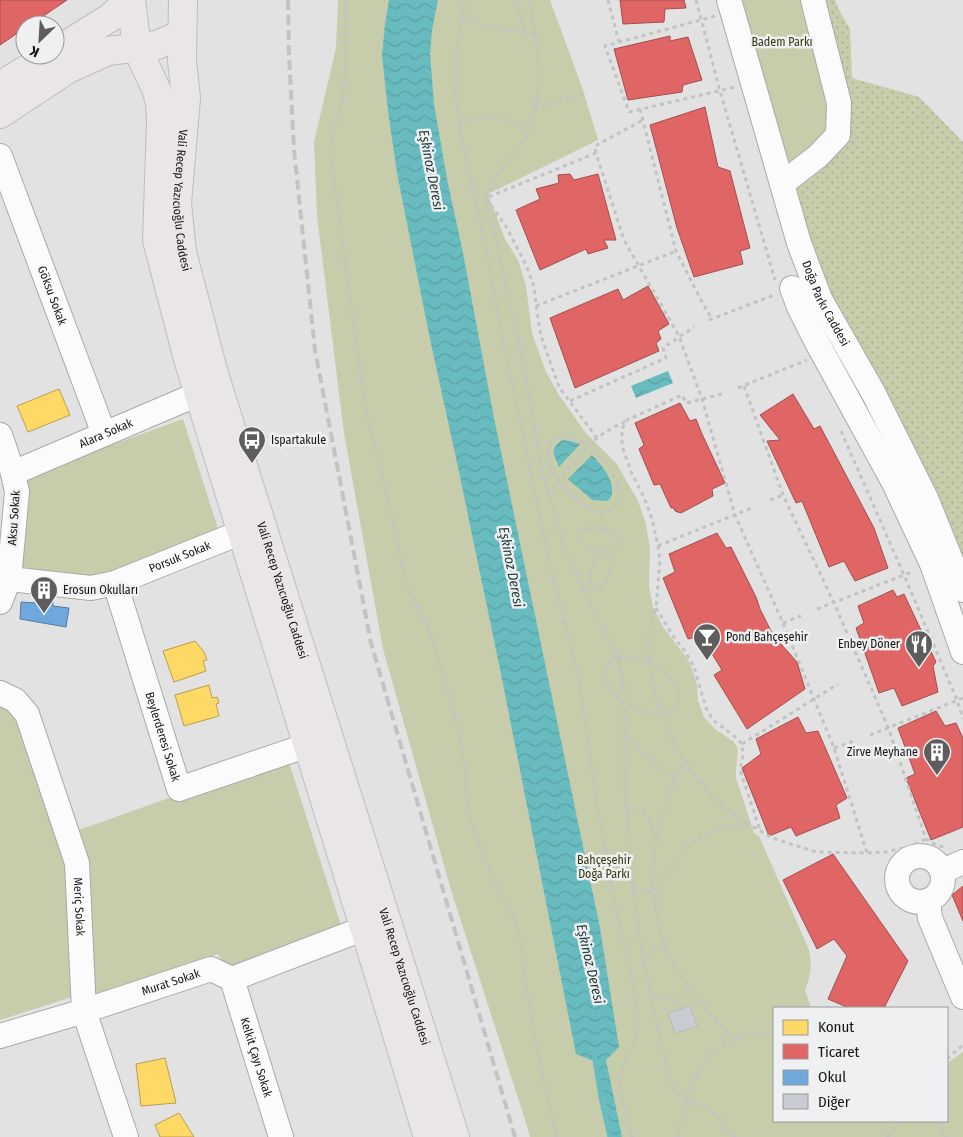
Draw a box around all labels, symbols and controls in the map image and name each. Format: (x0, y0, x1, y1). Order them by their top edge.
north arrow (15, 15, 65, 65)
park label: Badem Parkı (751, 35, 813, 49)
text: K (27, 42, 42, 61)
water label: Eşkinoz Deresi (415, 128, 447, 212)
street label: Vali Recep Yazıcıoğlu Caddesi (170, 129, 194, 273)
street label: Doğa Parkı Caddesi (799, 259, 852, 349)
street label: Göksu Sokak (35, 264, 70, 327)
street label: Alara Sokak (77, 416, 135, 451)
bus stop icon: Ispartakule (237, 425, 267, 464)
place label: Ispartakule (271, 433, 326, 447)
street label: Aksu Sokak (5, 490, 23, 546)
street label: Vali Recep Yazıcıoğlu Caddesi (254, 520, 311, 661)
water label: Eşkinoz Deresi (495, 525, 527, 609)
street label: Porsuk Sokak (147, 538, 213, 576)
building icon: Erosun Okulları (29, 575, 59, 614)
place label: Erosun Okulları (63, 583, 138, 597)
bar icon: Pond Bahçeşehir (692, 622, 722, 661)
restaurant icon: Enbey Döner (904, 629, 934, 668)
place label: Pond Bahçeşehir (726, 630, 809, 644)
place label: Enbey Döner (838, 637, 901, 651)
street label: Beylerderesi Sokak (142, 690, 183, 784)
building icon: Zirve Meyhane (922, 737, 952, 776)
place label: Zirve Meyhane (847, 745, 918, 759)
park label: Bahçeşehir Doğa Parkı (577, 853, 632, 881)
street label: Meriç Sokak (71, 877, 87, 937)
street label: Vali Recep Yazıcıoğlu Caddesi (376, 906, 433, 1047)
water label: Eşkinoz Deresi (573, 922, 608, 1006)
street label: Murat Sokak (140, 966, 202, 998)
legend (773, 1007, 948, 1122)
street label: Kelkit Çayı Sokak (237, 1016, 275, 1099)
text: Konut (818, 1018, 854, 1036)
text: Ticaret (818, 1043, 860, 1061)
text: Okul (818, 1068, 846, 1086)
text: Diğer (818, 1093, 851, 1111)

